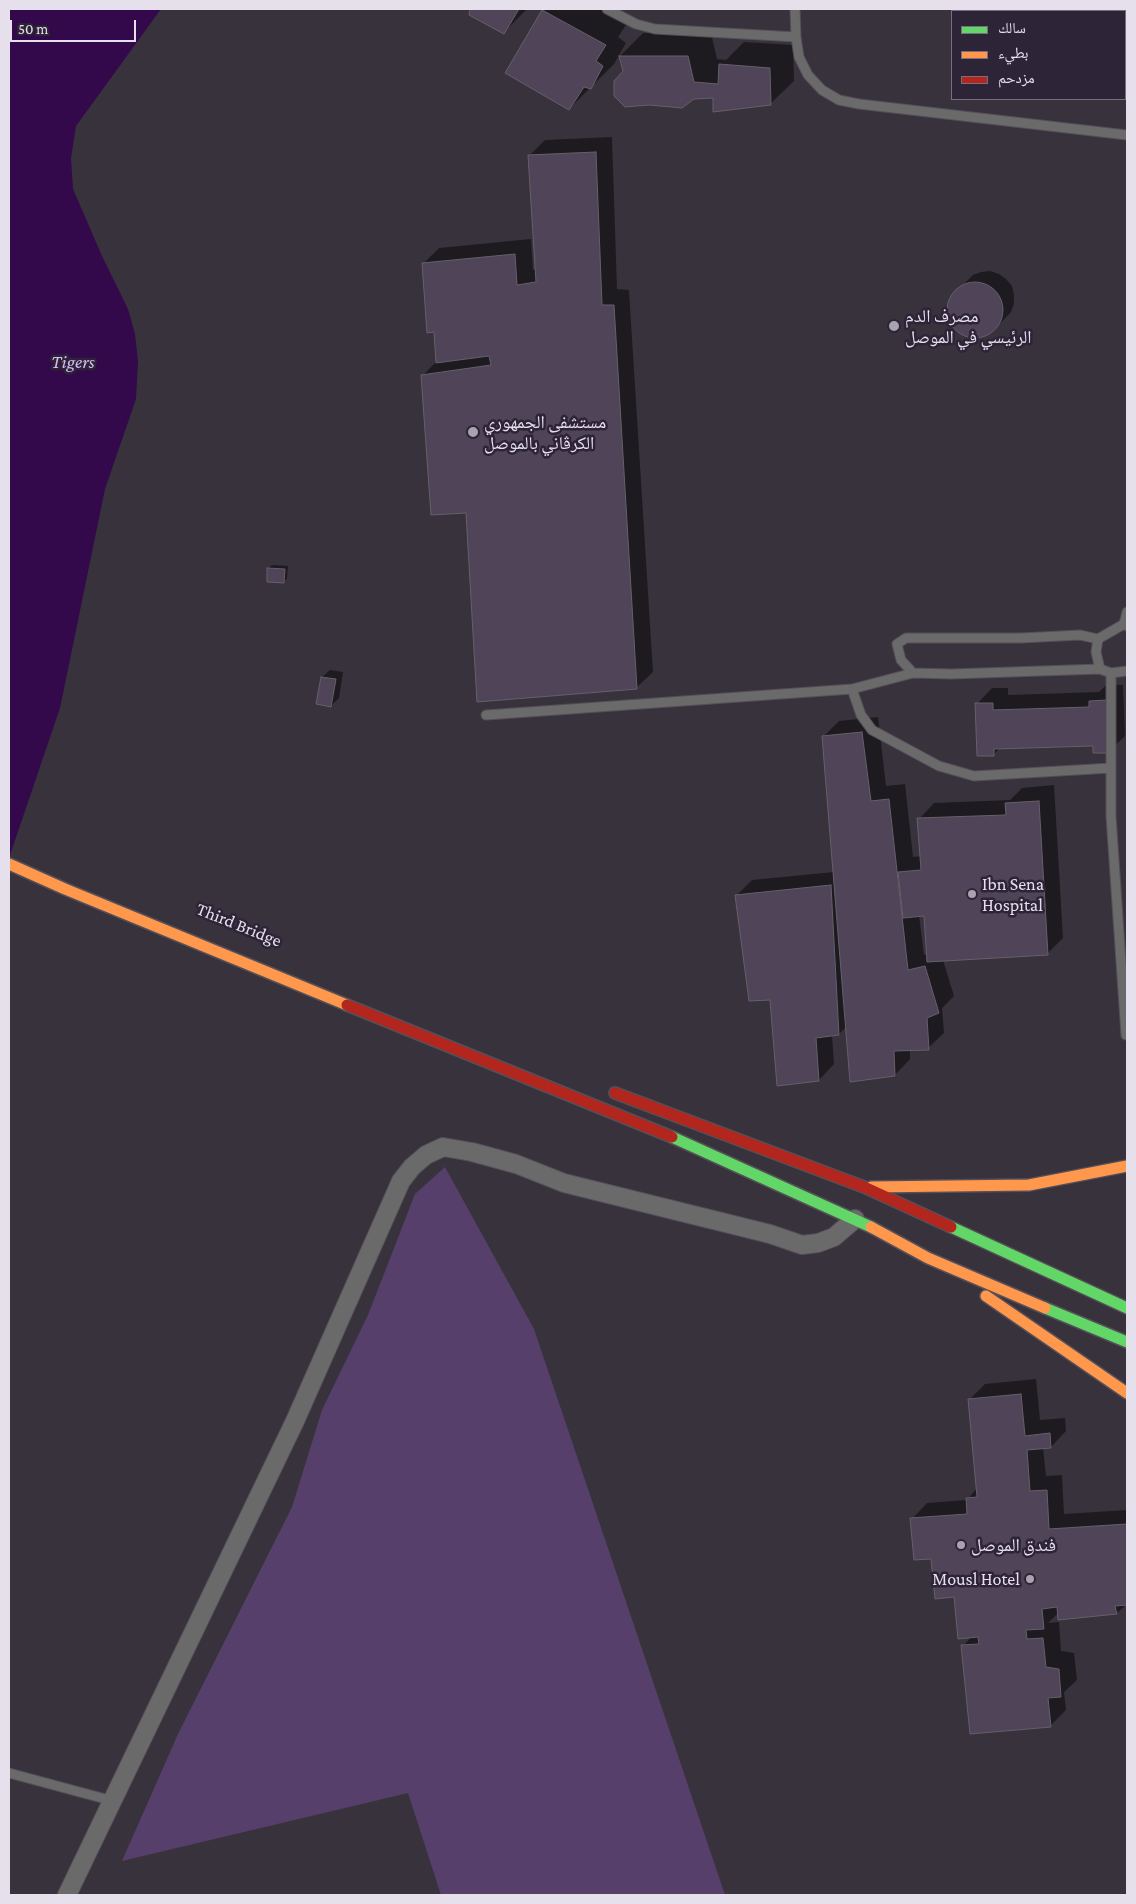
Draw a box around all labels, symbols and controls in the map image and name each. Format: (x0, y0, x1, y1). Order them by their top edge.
scale bar (12, 10, 139, 42)
legend (951, 10, 1126, 100)
text: سالك (998, 20, 1026, 36)
text: 50 m (18, 21, 48, 37)
text: بطيء (998, 45, 1028, 61)
text: مزدحم (998, 70, 1035, 86)
place label: مصرف الدم الرئيسي في الموصل (905, 305, 1032, 348)
marker: مصرف الدم الرئيسي في الموصل (887, 319, 901, 333)
water label: Tigers (51, 351, 95, 373)
place label: مستشفى الجمهوري الكرڤاني بالموصل (484, 411, 606, 454)
marker: مستشفى الجمهوري الكرڤاني بالموصل (466, 425, 480, 439)
place label: Ibn Sena Hospital (982, 873, 1044, 916)
marker: Ibn Sena Hospital (966, 888, 978, 900)
street label: Third Bridge (193, 898, 285, 952)
place label: فندق الموصل (971, 1534, 1056, 1556)
marker: فندق الموصل (955, 1539, 967, 1551)
place label: Mousl Hotel (932, 1568, 1020, 1590)
marker: Mousl Hotel (1024, 1573, 1036, 1585)

